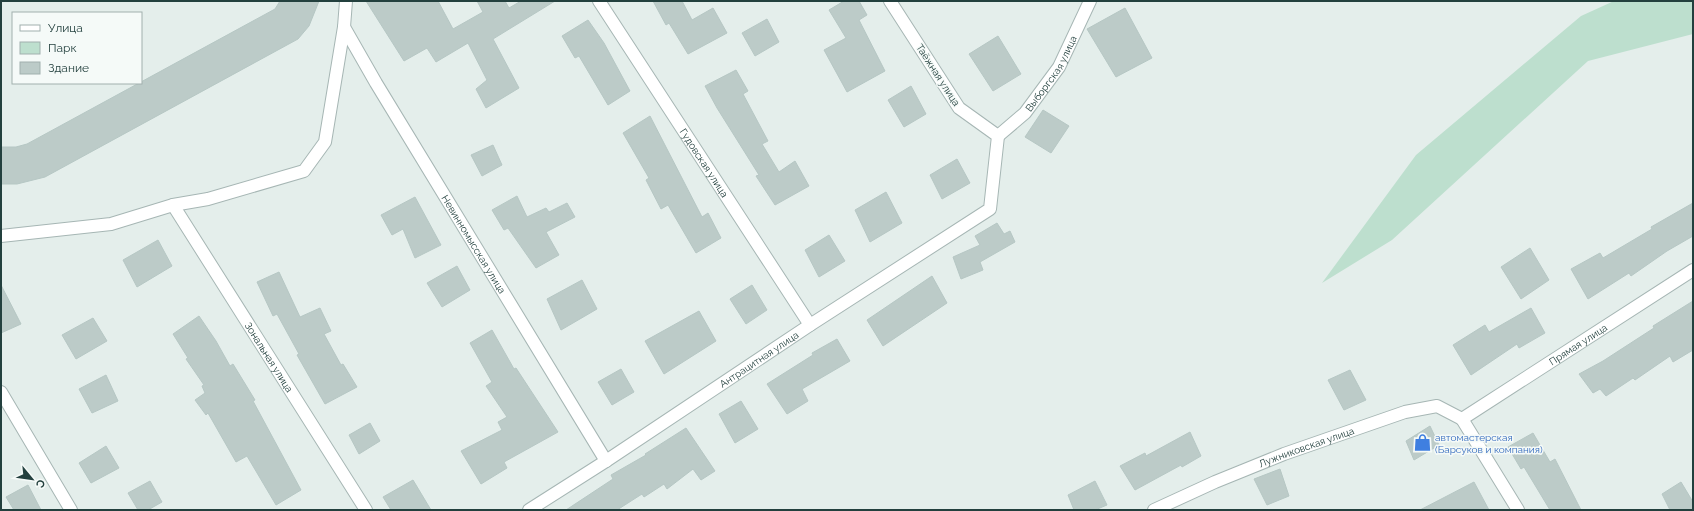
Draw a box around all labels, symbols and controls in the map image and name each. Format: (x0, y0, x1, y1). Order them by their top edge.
legend (12, 12, 142, 84)
text: Улица (48, 21, 83, 35)
street label: Выборгская улица (1023, 34, 1079, 113)
text: Парк (48, 41, 77, 55)
street label: Таёжная улица (914, 42, 962, 108)
text: Здание (48, 61, 89, 75)
street label: Гудовская улица (678, 126, 731, 199)
street label: Невинномысская улица (440, 193, 508, 295)
street label: Зональная улица (243, 320, 295, 394)
street label: Прямая улица (1547, 321, 1609, 367)
street label: Антрацитная улица (717, 329, 800, 389)
street label: Лужниковская улица (1257, 425, 1355, 469)
place label: автомастерская (Барсуков и компания) (1435, 432, 1543, 455)
shop icon: автомастерская (Барсуков и компания) (1412, 433, 1432, 453)
north arrow (12, 459, 52, 499)
text: С (33, 477, 48, 490)

